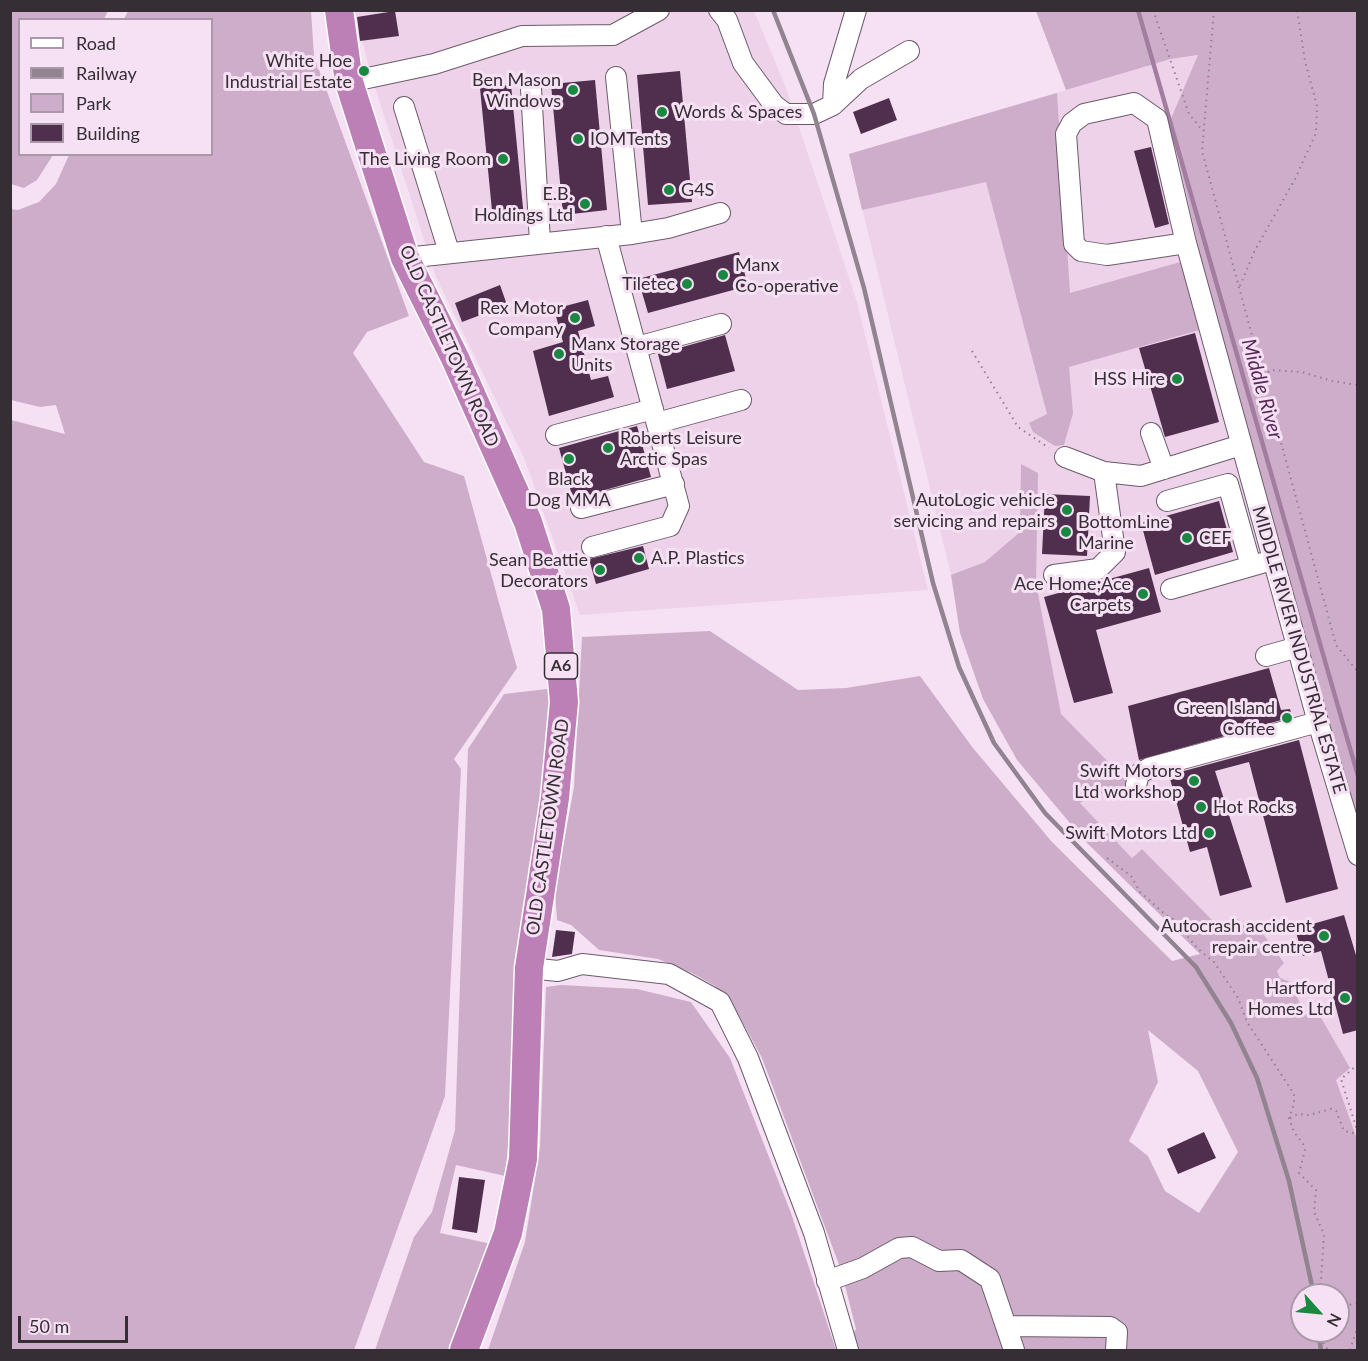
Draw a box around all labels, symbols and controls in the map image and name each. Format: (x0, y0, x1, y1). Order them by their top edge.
legend (18, 18, 213, 156)
text: Road (76, 32, 116, 54)
place label: White Hoe Industrial Estate (225, 50, 352, 92)
text: Railway (76, 62, 137, 84)
marker: White Hoe Industrial Estate (357, 64, 371, 78)
place label: Ben Mason Windows (472, 69, 561, 112)
marker: Ben Mason Windows (566, 83, 580, 97)
text: Park (76, 92, 111, 114)
place label: Words & Spaces (674, 101, 802, 123)
marker: Words & Spaces (655, 105, 669, 119)
text: Building (76, 122, 140, 144)
place label: IOMTents (590, 128, 668, 150)
marker: IOMTents (571, 132, 585, 146)
place label: The Living Room (359, 148, 491, 170)
marker: The Living Room (496, 152, 510, 166)
place label: G4S (681, 179, 714, 201)
place label: E.B. Holdings Ltd (474, 183, 573, 226)
marker: G4S (662, 183, 676, 197)
marker: E.B. Holdings Ltd (578, 197, 592, 211)
street label: OLD CASTLETOWN ROAD (395, 242, 503, 450)
place label: Manx Co-operative (735, 254, 838, 296)
marker: Manx Co-operative (716, 268, 730, 282)
place label: Tiletec (622, 273, 675, 295)
marker: Tiletec (680, 277, 694, 291)
place label: Rex Motor Company (480, 297, 563, 340)
marker: Rex Motor Company (568, 311, 582, 325)
place label: Manx Storage Units (571, 333, 680, 376)
water label: Middle River (1236, 336, 1288, 442)
marker: Manx Storage Units (552, 347, 566, 361)
place label: HSS Hire (1094, 368, 1165, 390)
marker: HSS Hire (1170, 372, 1184, 386)
place label: Roberts Leisure Arctic Spas (620, 427, 742, 470)
marker: Roberts Leisure Arctic Spas (601, 441, 615, 455)
marker: Black Dog MMA (562, 452, 576, 466)
place label: Black Dog MMA (527, 468, 611, 510)
place label: AutoLogic vehicle servicing and repairs (894, 489, 1055, 532)
marker: AutoLogic vehicle servicing and repairs (1060, 503, 1074, 517)
street label: MIDDLE RIVER INDUSTRIAL ESTATE (1248, 504, 1350, 796)
place label: BottomLine Marine (1078, 511, 1170, 554)
marker: BottomLine Marine (1059, 525, 1073, 539)
place label: CEF (1199, 527, 1232, 549)
marker: CEF (1180, 531, 1194, 545)
place label: A.P. Plastics (651, 547, 745, 569)
place label: Sean Beattie Decorators (489, 549, 588, 592)
marker: A.P. Plastics (632, 551, 646, 565)
marker: Sean Beattie Decorators (593, 563, 607, 577)
place label: Ace Home;Ace Carpets (1014, 573, 1131, 616)
marker: Ace Home;Ace Carpets (1136, 587, 1150, 601)
road number: A6 (544, 653, 578, 679)
place label: Green Island Coffee (1176, 697, 1275, 740)
marker: Green Island Coffee (1280, 711, 1294, 725)
street label: OLD CASTLETOWN ROAD (522, 717, 574, 937)
place label: Swift Motors Ltd workshop (1074, 760, 1182, 802)
marker: Swift Motors Ltd workshop (1187, 774, 1201, 788)
place label: Hot Rocks (1213, 796, 1294, 818)
marker: Hot Rocks (1194, 800, 1208, 814)
place label: Swift Motors Ltd (1065, 822, 1197, 844)
marker: Swift Motors Ltd (1202, 826, 1216, 840)
place label: Autocrash accident repair centre (1161, 915, 1312, 958)
marker: Autocrash accident repair centre (1317, 929, 1331, 943)
place label: Hartford Homes Ltd (1248, 977, 1333, 1020)
marker: Hartford Homes Ltd (1338, 991, 1352, 1005)
north arrow (1290, 1283, 1350, 1343)
scale bar (21, 1304, 130, 1342)
text: N (1323, 1311, 1346, 1330)
text: 50 m (29, 1315, 69, 1337)

